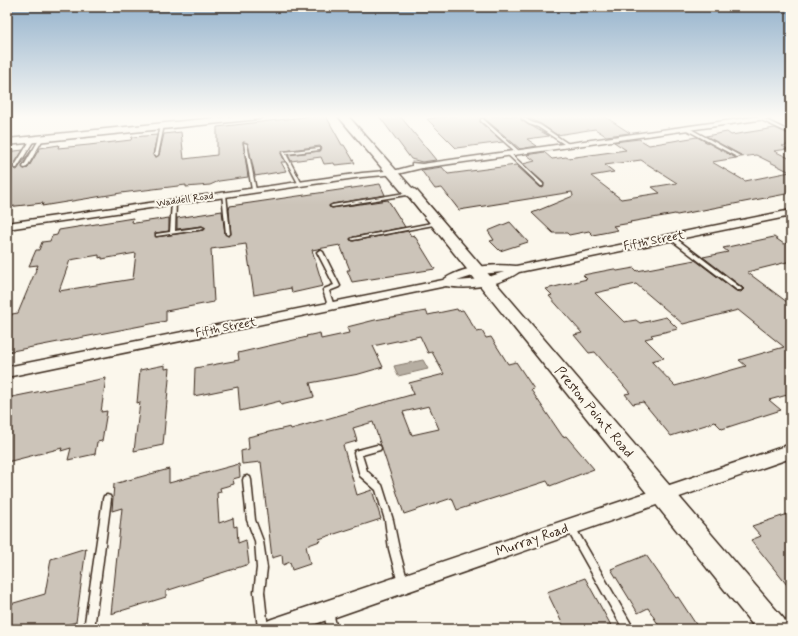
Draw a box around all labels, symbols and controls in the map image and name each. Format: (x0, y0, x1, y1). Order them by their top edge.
street label: Waddell Road (156, 190, 215, 210)
street label: Fifth Street (622, 227, 686, 255)
street label: Fifth Street (194, 314, 258, 342)
street label: Preston Point Road (550, 363, 638, 461)
street label: Murray Road (493, 519, 571, 561)

